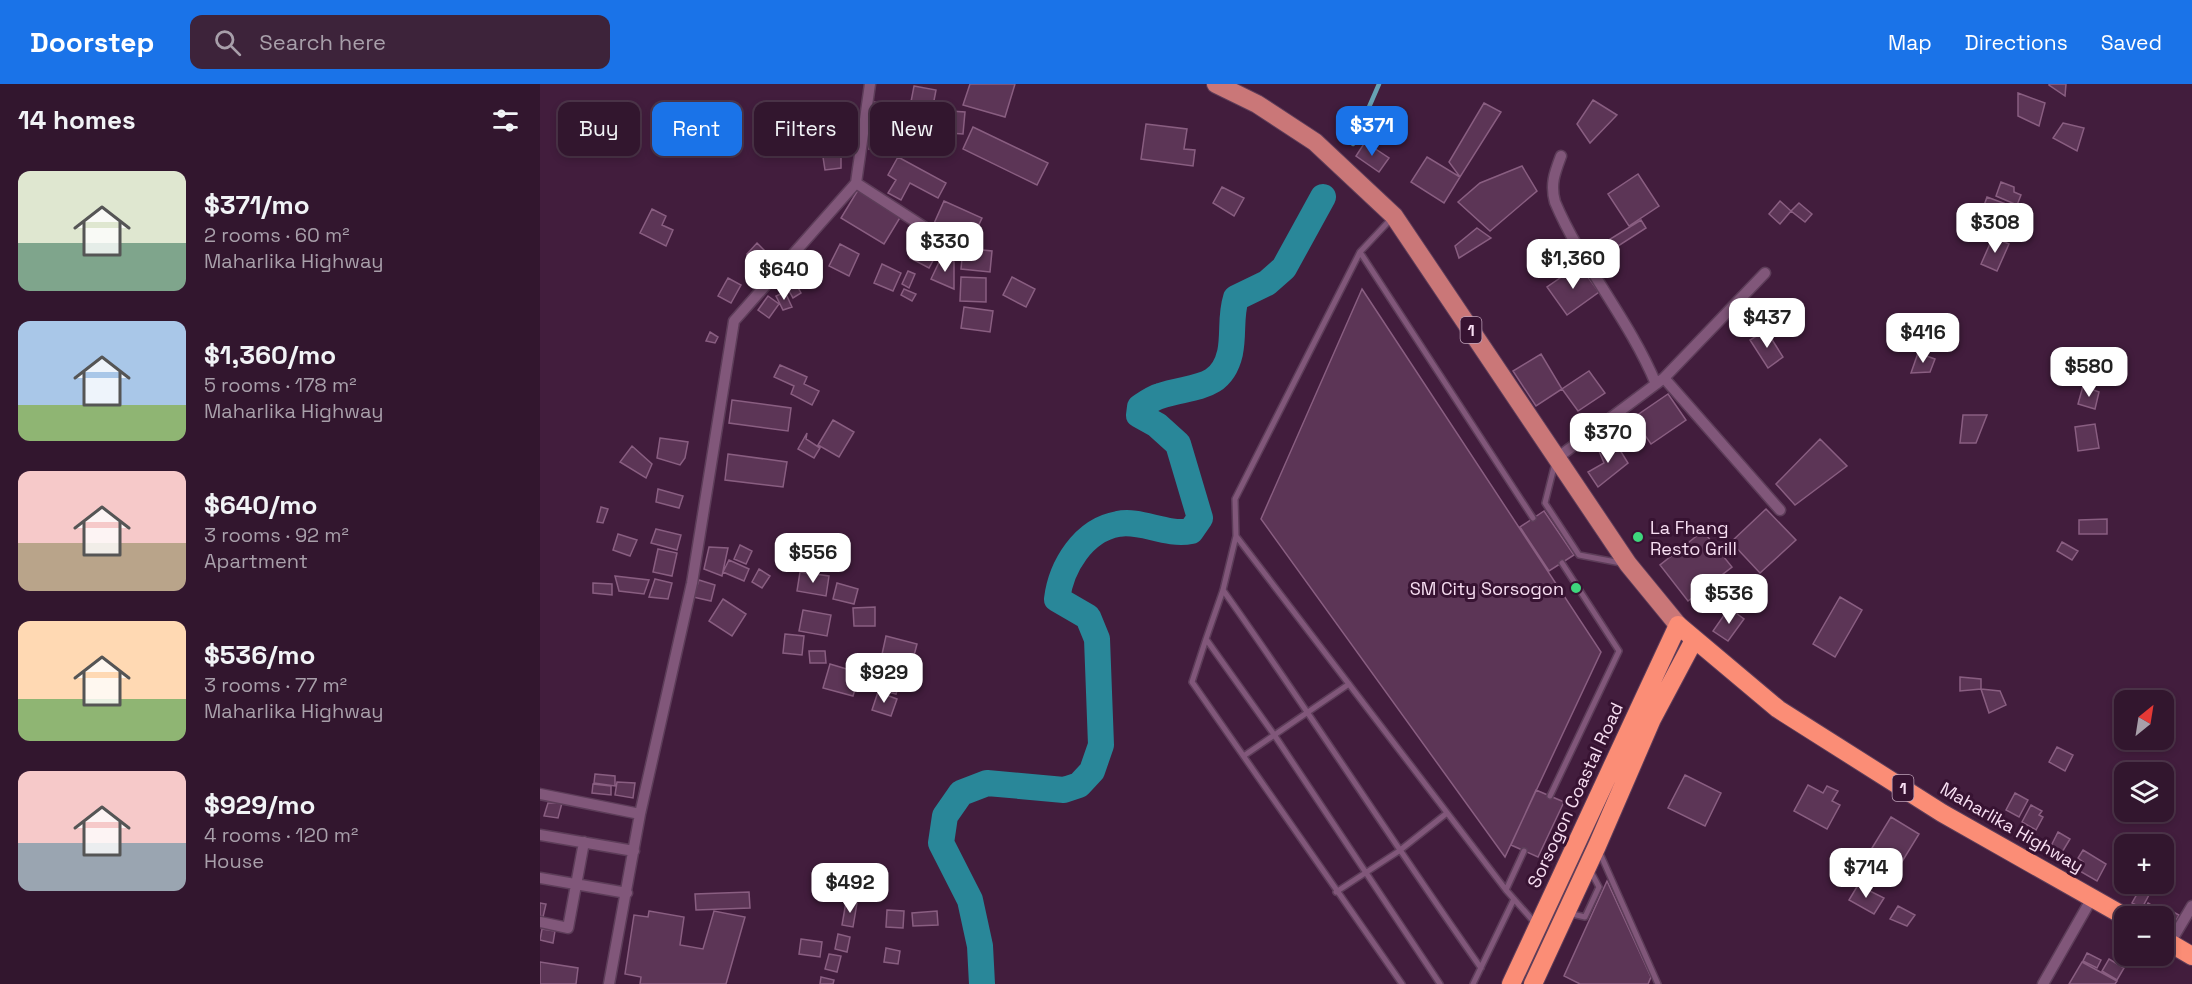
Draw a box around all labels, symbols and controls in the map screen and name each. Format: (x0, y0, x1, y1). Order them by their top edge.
search box (190, 15, 610, 69)
text: Doorstep (30, 24, 154, 60)
icon: search (211, 26, 244, 59)
text: Search here (259, 28, 386, 56)
text: Map (1888, 29, 1932, 56)
text: Directions (1965, 29, 2068, 56)
text: Saved (2101, 29, 2162, 56)
chip: Buy (558, 102, 640, 156)
chip: Rent (652, 102, 742, 156)
chip: Filters (754, 102, 858, 156)
chip: New (870, 102, 955, 156)
text: 14 homes (18, 103, 136, 137)
icon: filters (489, 104, 522, 137)
pin: $371 (1336, 106, 1408, 157)
text: $371 (1350, 112, 1394, 138)
text: $371/mo (204, 188, 310, 222)
icon: home (66, 195, 138, 267)
pin: $308 (1959, 203, 2031, 254)
text: $308 (1970, 209, 2020, 235)
text: 2 rooms · 60 m² (204, 222, 350, 248)
pin: $330 (909, 222, 981, 273)
text: $330 (920, 228, 970, 254)
pin: $1,360 (1524, 239, 1622, 290)
text: $1,360 (1541, 245, 1605, 271)
text: Maharlika Highway (204, 248, 383, 274)
pin: $640 (748, 250, 820, 301)
text: $640 (759, 256, 809, 282)
pin: $437 (1731, 298, 1803, 349)
text: $437 (1743, 304, 1791, 330)
pin: $416 (1887, 313, 1959, 364)
road number: 1 (1460, 317, 1482, 343)
text: $416 (1900, 319, 1946, 345)
text: $1,360/mo (204, 338, 336, 372)
icon: home (66, 345, 138, 417)
pin: $580 (2053, 347, 2125, 398)
text: $580 (2064, 353, 2114, 379)
text: 5 rooms · 178 m² (204, 372, 356, 398)
text: Maharlika Highway (204, 398, 383, 424)
pin: $370 (1572, 413, 1644, 464)
text: $370 (1584, 419, 1632, 445)
text: $640/mo (204, 488, 317, 522)
icon: home (66, 495, 138, 567)
place label: La Fhang Resto Grill (1650, 516, 1737, 560)
text: 3 rooms · 92 m² (204, 522, 349, 548)
marker: La Fhang Resto Grill (1631, 530, 1645, 544)
pin: $556 (777, 533, 849, 584)
text: $556 (789, 539, 837, 565)
text: Apartment (204, 548, 308, 574)
pin: $536 (1693, 574, 1765, 625)
place label: SM City Sorsogon (1410, 577, 1564, 600)
text: $536 (1705, 580, 1753, 606)
marker: SM City Sorsogon (1569, 581, 1583, 595)
text: $536/mo (204, 638, 315, 672)
icon: home (66, 645, 138, 717)
pin: $929 (848, 653, 920, 704)
text: $929 (860, 659, 908, 685)
text: 3 rooms · 77 m² (204, 672, 347, 698)
north arrow (2114, 690, 2174, 750)
map controls (2114, 690, 2174, 966)
text: Maharlika Highway (204, 698, 383, 724)
street label: Sorsogon Coastal Road (1522, 699, 1628, 891)
button: layers (2114, 762, 2174, 822)
road number: 1 (1892, 775, 1914, 801)
street label: Maharlika Highway (1936, 777, 2088, 877)
text: $929/mo (204, 788, 315, 822)
icon: home (66, 795, 138, 867)
text: 4 rooms · 120 m² (204, 822, 358, 848)
button: + (2114, 834, 2174, 894)
text: House (204, 848, 264, 874)
pin: $714 (1830, 848, 1902, 899)
text: $714 (1844, 854, 1888, 880)
pin: $492 (814, 863, 886, 914)
text: $492 (825, 869, 875, 895)
button: − (2114, 906, 2174, 966)

